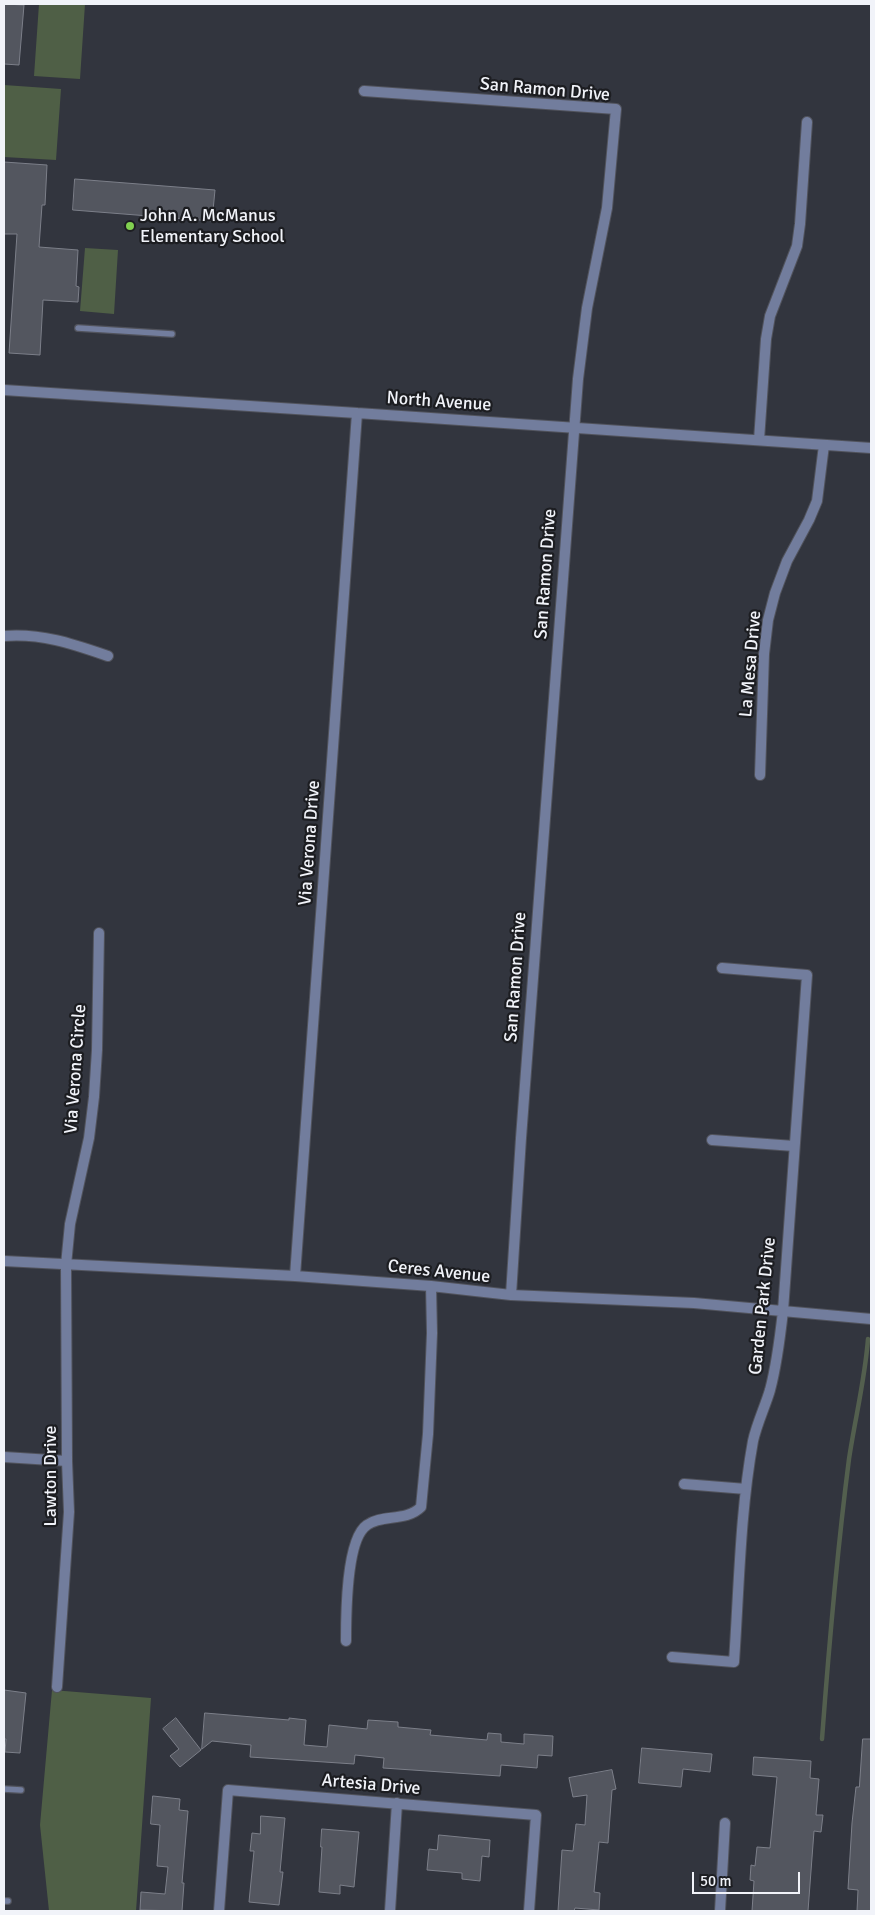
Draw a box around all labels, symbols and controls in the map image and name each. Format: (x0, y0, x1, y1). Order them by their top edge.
street label: San Ramon Drive (479, 74, 611, 106)
place label: John A. McManus Elementary School (140, 205, 285, 248)
marker: John A. McManus Elementary School (124, 220, 136, 232)
street label: North Avenue (386, 388, 492, 416)
street label: San Ramon Drive (531, 508, 561, 640)
street label: La Mesa Drive (736, 610, 766, 718)
street label: Via Verona Drive (295, 780, 325, 906)
street label: San Ramon Drive (501, 911, 531, 1043)
street label: Via Verona Circle (61, 1003, 91, 1135)
street label: Garden Park Drive (745, 1236, 781, 1376)
street label: Ceres Avenue (387, 1256, 491, 1288)
street label: Lawton Drive (40, 1426, 62, 1526)
street label: Artesia Drive (321, 1770, 421, 1800)
scale bar (695, 1862, 802, 1894)
text: 50 m (700, 1872, 731, 1890)

